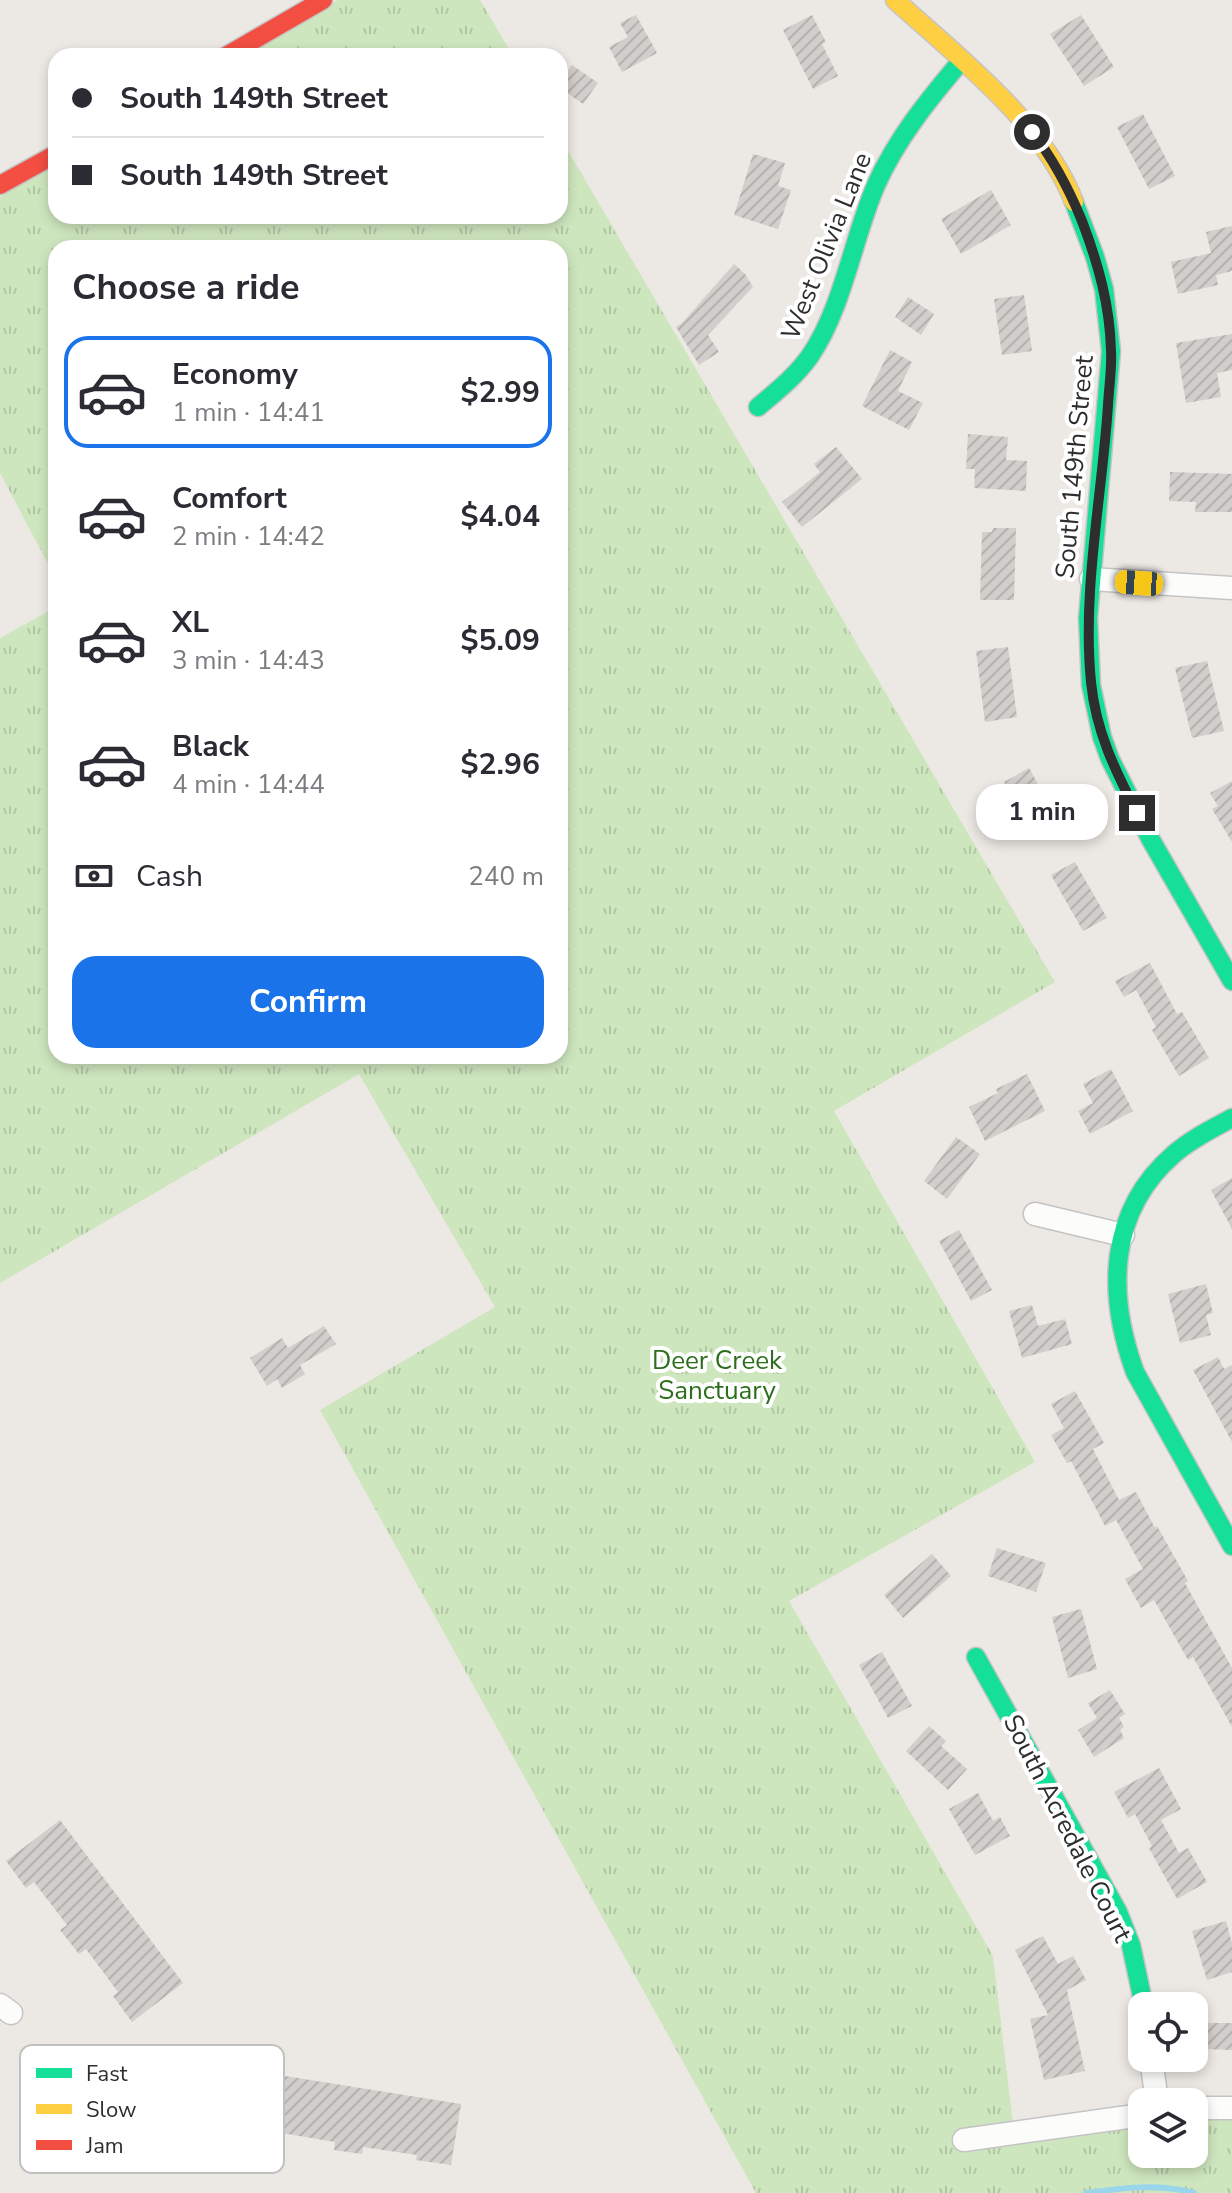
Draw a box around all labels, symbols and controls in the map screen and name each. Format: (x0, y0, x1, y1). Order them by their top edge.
text: South 149th Street (120, 78, 388, 119)
route start (1014, 114, 1050, 150)
street label: West Olivia Lane (773, 147, 880, 345)
text: South 149th Street (120, 155, 388, 196)
text: Choose a ride (72, 263, 300, 312)
street label: South 149th Street (1047, 353, 1102, 580)
text: Economy (172, 354, 298, 395)
icon: car (76, 356, 148, 428)
text: $2.99 (461, 372, 540, 413)
text: 1 min · 14:41 (172, 395, 325, 430)
text: Comfort (172, 478, 287, 519)
icon: car (76, 480, 148, 552)
text: $4.04 (461, 496, 540, 537)
text: 2 min · 14:42 (172, 519, 325, 554)
car (1114, 569, 1164, 597)
text: XL (172, 602, 209, 643)
icon: car (76, 604, 148, 676)
text: $5.09 (461, 620, 540, 661)
text: 3 min · 14:43 (172, 643, 325, 678)
text: Black (172, 726, 249, 767)
icon: car (76, 728, 148, 800)
text: $2.96 (461, 744, 540, 785)
text: 4 min · 14:44 (172, 767, 325, 802)
callout: 1 min (977, 785, 1109, 841)
text: 1 min (1008, 794, 1076, 829)
route end (1119, 795, 1155, 831)
icon: cash (72, 854, 116, 898)
text: Cash (136, 856, 203, 897)
text: 240 m (468, 859, 544, 894)
button: Confirm (72, 956, 544, 1048)
park label: Deer Creek Sanctuary (652, 1343, 783, 1408)
street label: South Acredale Court (995, 1708, 1141, 1949)
map controls (1128, 1992, 1208, 2168)
button: locate (1128, 1992, 1208, 2072)
legend (20, 2045, 284, 2173)
text: Fast (86, 2059, 128, 2089)
button: layers (1128, 2088, 1208, 2168)
text: Slow (86, 2095, 137, 2125)
text: Jam (85, 2131, 124, 2161)

